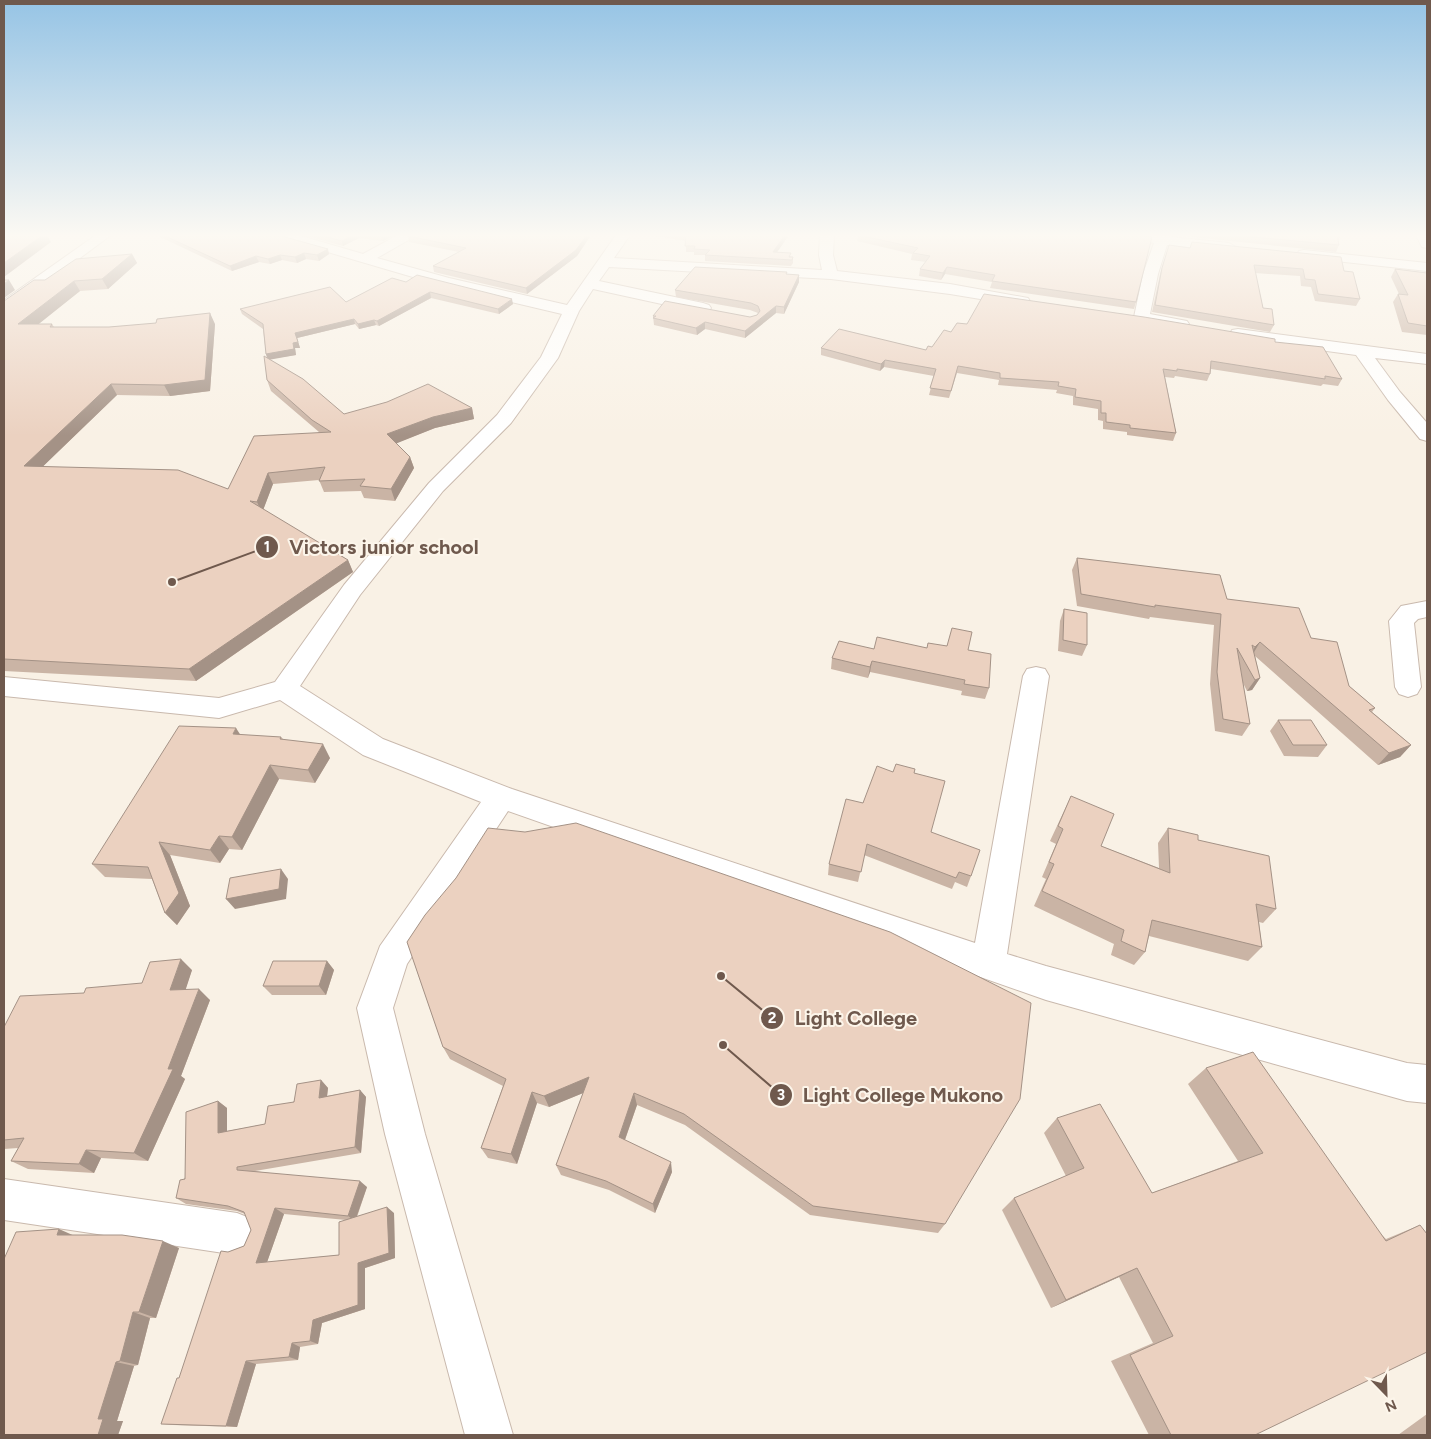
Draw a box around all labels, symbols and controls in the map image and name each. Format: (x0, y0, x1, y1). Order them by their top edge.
callout: Victors junior school (254, 529, 488, 564)
text: Victors junior school (289, 535, 479, 559)
text: 1 (264, 538, 270, 556)
callout: Light College (759, 1001, 927, 1036)
text: Light College (795, 1006, 917, 1030)
text: 2 (768, 1009, 777, 1027)
callout: Light College Mukono (768, 1077, 1014, 1112)
text: Light College Mukono (803, 1083, 1004, 1107)
text: 3 (777, 1086, 785, 1104)
north arrow (1361, 1369, 1411, 1419)
text: N (1383, 1396, 1399, 1415)

